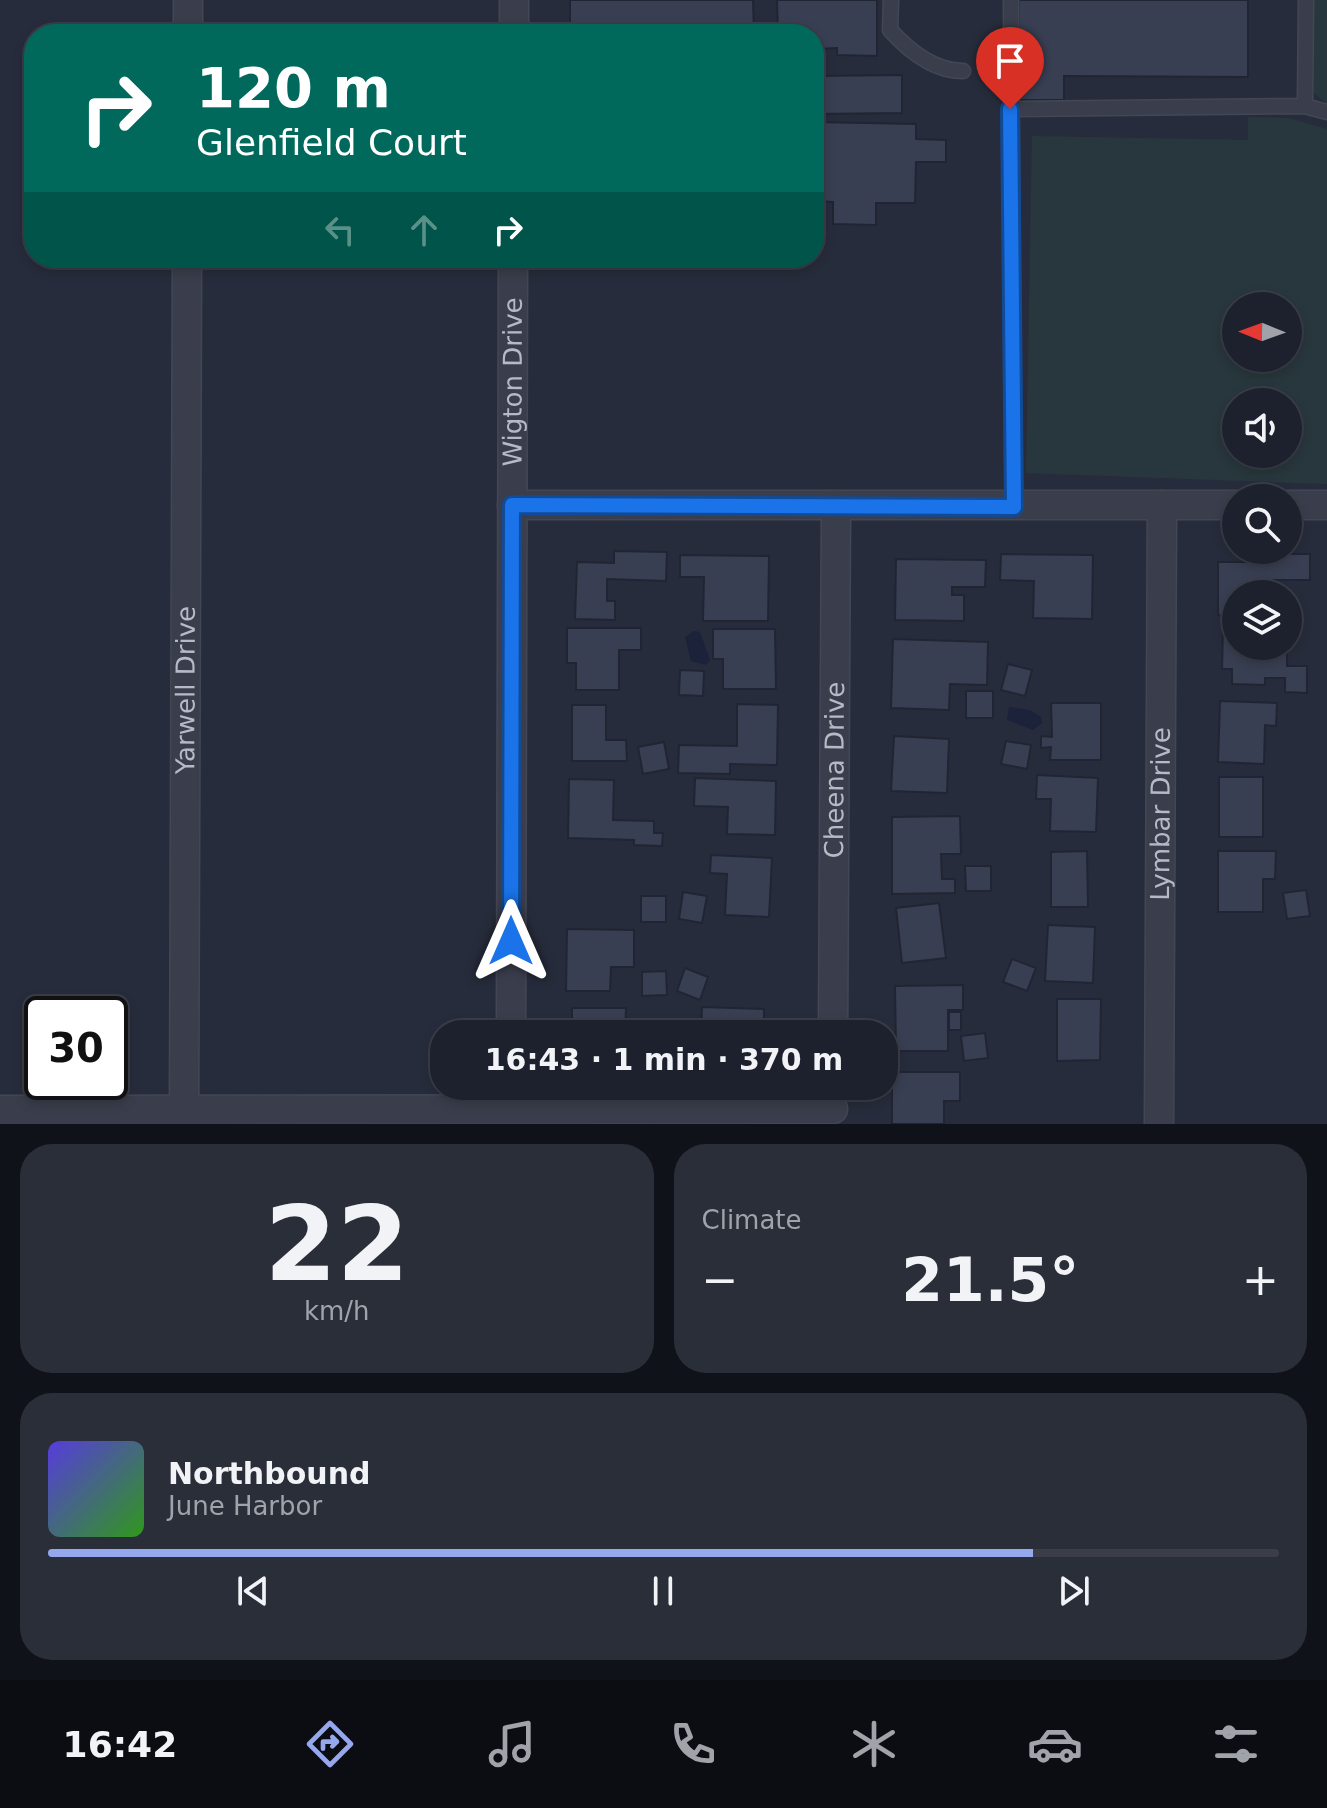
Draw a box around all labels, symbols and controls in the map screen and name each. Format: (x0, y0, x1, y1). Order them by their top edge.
pin (976, 27, 1044, 109)
icon: arrive (988, 39, 1032, 83)
text: 120 m (196, 55, 391, 120)
icon: right (64, 56, 168, 160)
text: Glenfield Court (196, 122, 467, 163)
icon: left (318, 208, 362, 252)
icon: ahead (402, 208, 446, 252)
icon: right (486, 208, 530, 252)
north arrow (1222, 292, 1302, 372)
map controls (1222, 292, 1302, 660)
street label: Wigton Drive (497, 297, 528, 467)
button: sound (1222, 388, 1302, 468)
button: search (1222, 484, 1302, 564)
button: layers (1222, 580, 1302, 660)
street label: Yarwell Drive (170, 606, 201, 775)
street label: Cheena Drive (819, 682, 850, 858)
street label: Lymbar Drive (1145, 727, 1176, 901)
position arrow (469, 899, 553, 983)
speed limit sign: 30 (24, 996, 128, 1100)
text: 16:43 · 1 min · 370 m (485, 1042, 843, 1077)
text: 22 (264, 1183, 409, 1305)
text: Climate (702, 1205, 802, 1235)
text: 21.5° (901, 1245, 1079, 1315)
text: − (702, 1254, 738, 1305)
text: + (1242, 1254, 1279, 1305)
text: km/h (304, 1296, 370, 1326)
text: Northbound (168, 1456, 371, 1491)
text: June Harbor (168, 1491, 322, 1521)
icon: previous (231, 1569, 275, 1613)
icon: pause (641, 1569, 685, 1613)
icon: next (1052, 1569, 1096, 1613)
icon: directions (302, 1716, 358, 1772)
icon: music (484, 1716, 540, 1772)
icon: phone (665, 1716, 721, 1772)
icon: climate (846, 1716, 902, 1772)
icon: car (1027, 1716, 1083, 1772)
icon: filters (1208, 1716, 1264, 1772)
text: 16:42 (63, 1724, 177, 1765)

